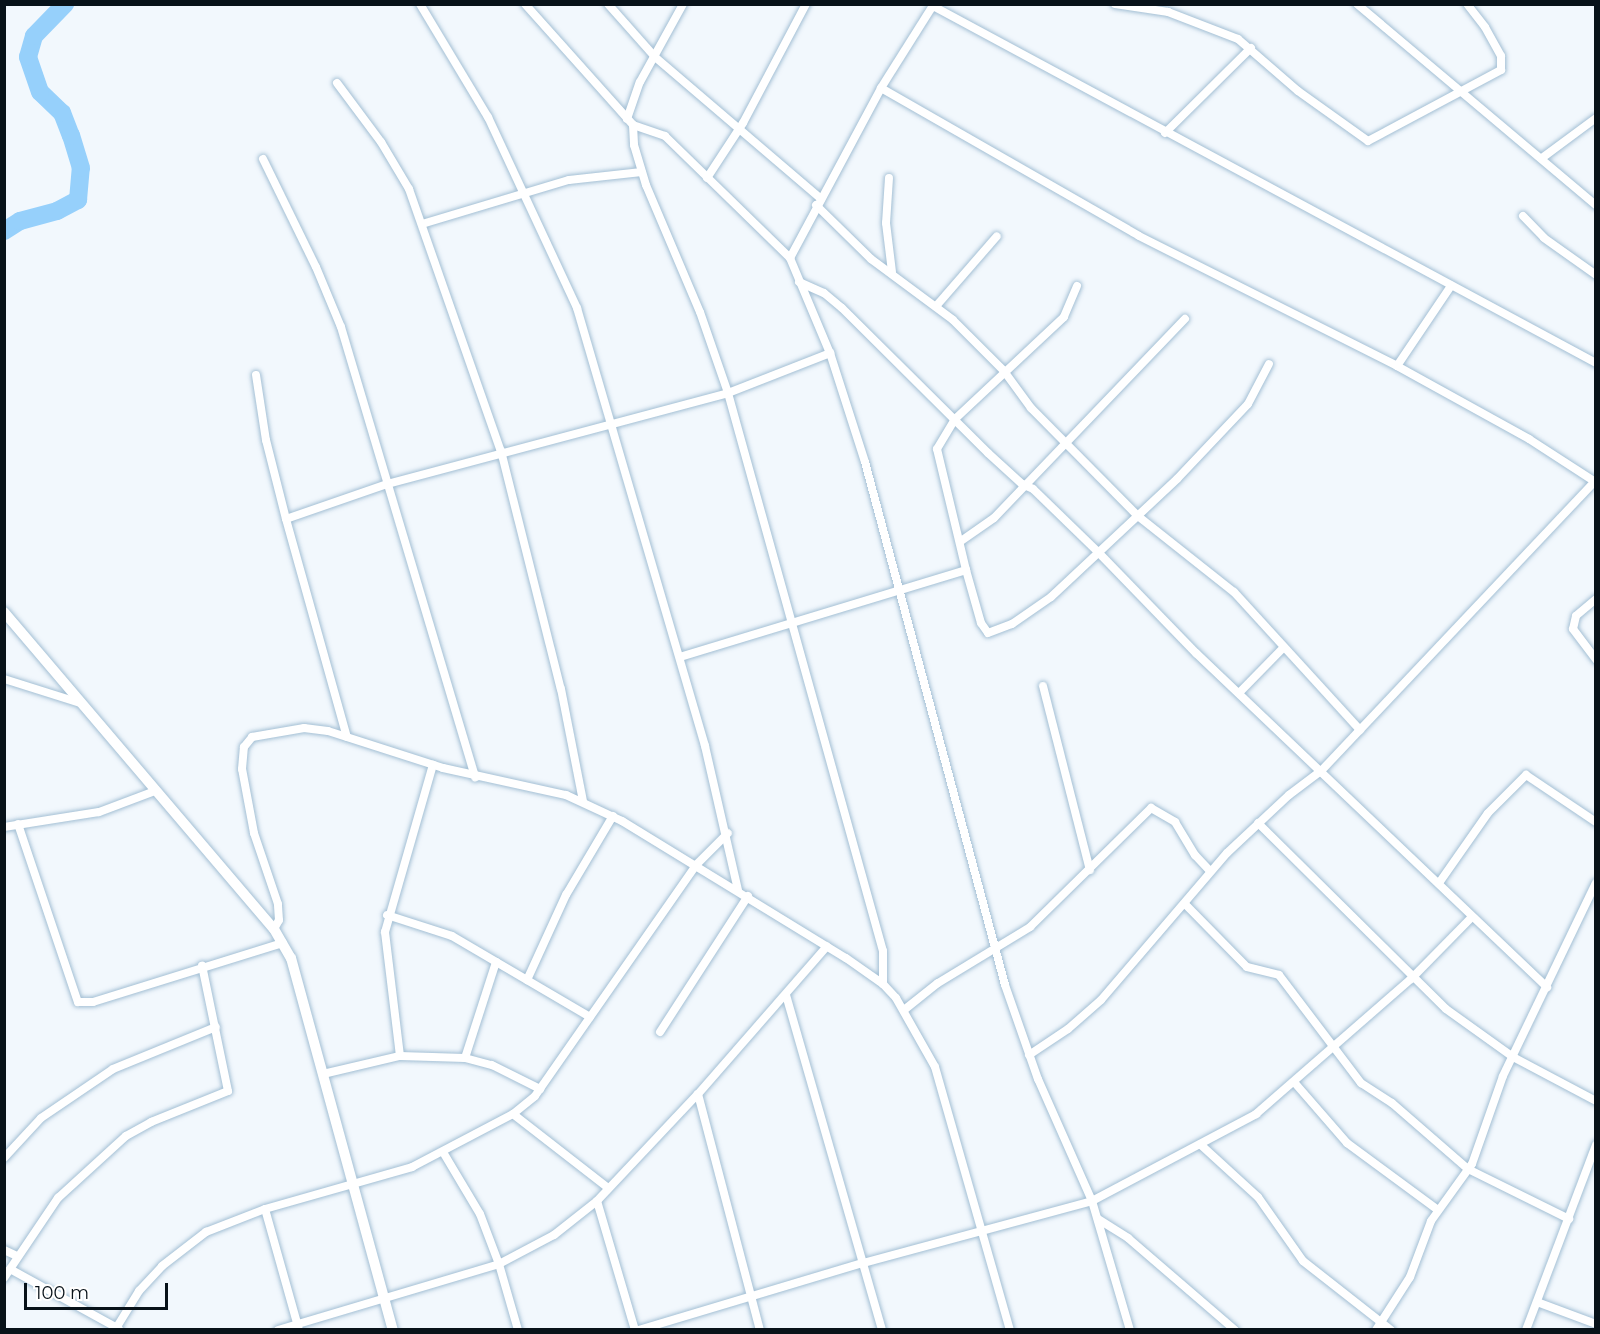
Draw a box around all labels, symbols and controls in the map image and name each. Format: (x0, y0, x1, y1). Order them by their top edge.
scale bar (27, 1271, 171, 1309)
text: 100 m (35, 1282, 89, 1304)

